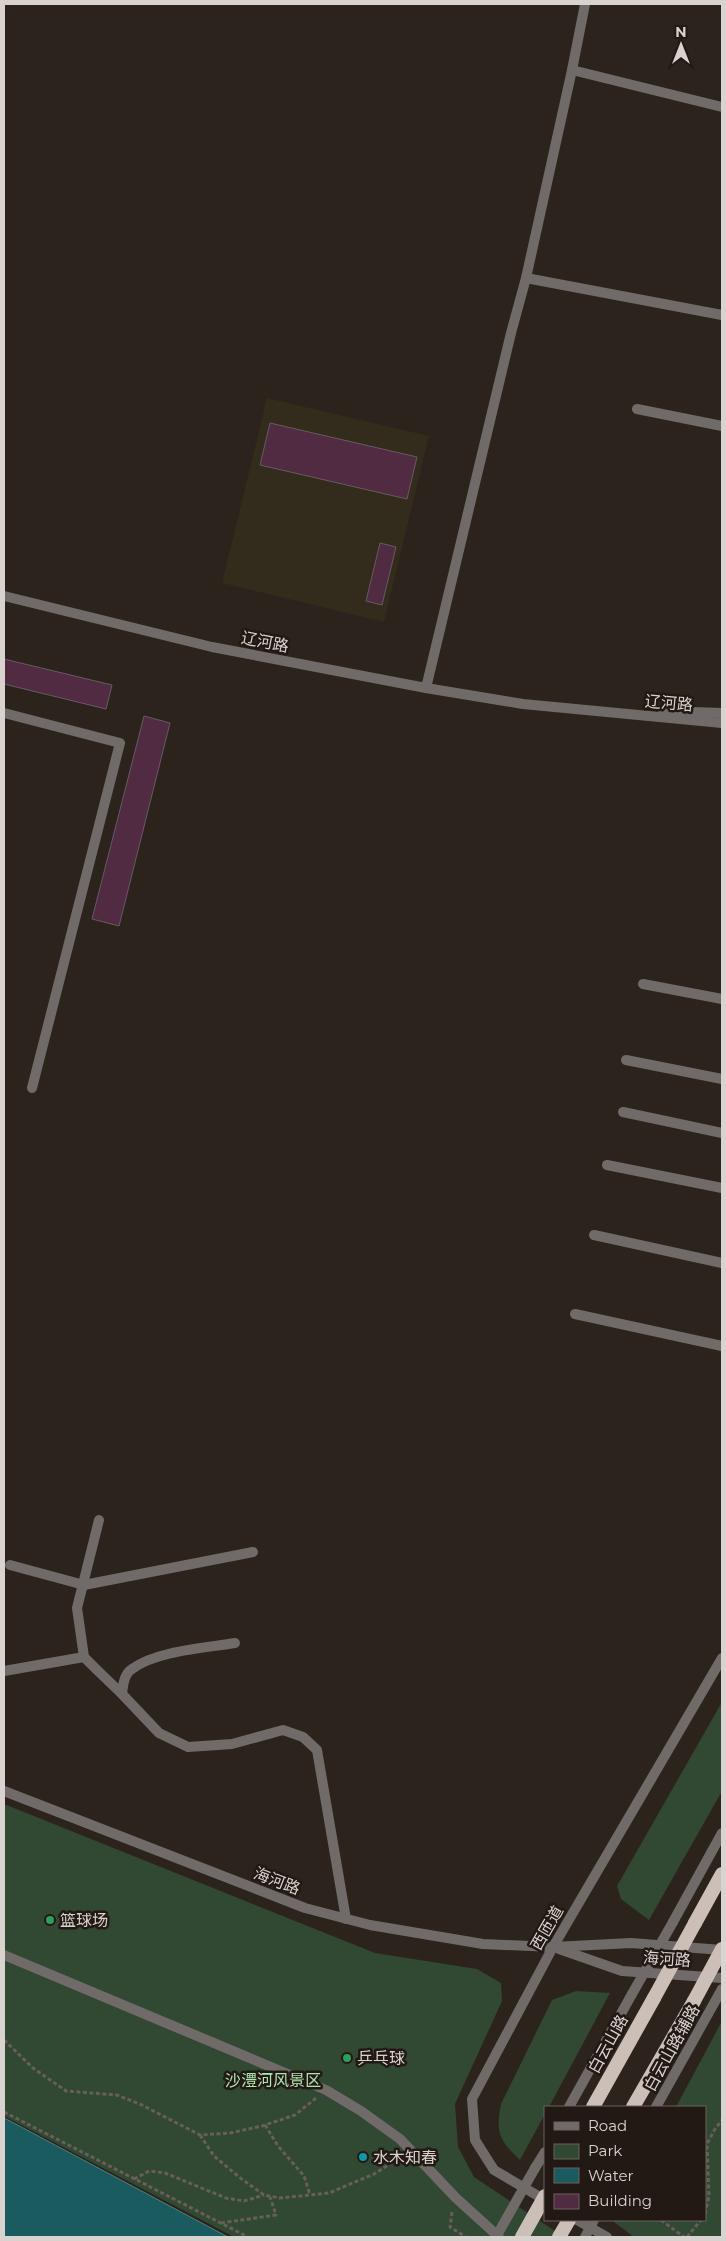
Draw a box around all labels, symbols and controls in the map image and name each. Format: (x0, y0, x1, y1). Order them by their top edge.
north arrow (656, 20, 706, 70)
text: N (675, 23, 687, 41)
street label: 辽河路 (240, 628, 290, 656)
street label: 辽河路 (644, 691, 694, 715)
street label: 海河路 (251, 1864, 303, 1898)
street label: 西匝道 (527, 1902, 567, 1954)
place label: 篮球场 (60, 1911, 108, 1930)
marker: 篮球场 (44, 1914, 56, 1926)
street label: 海河路 (642, 1948, 692, 1970)
street label: 白云山路辅路 (640, 2001, 704, 2095)
street label: 白云山路 (584, 2011, 632, 2077)
place label: 乒乓球 (357, 2049, 405, 2068)
marker: 乒乓球 (341, 2052, 353, 2064)
park label: 沙澧河风景区 (225, 2071, 321, 2090)
legend (544, 2106, 706, 2221)
text: Road (588, 2116, 627, 2135)
text: Park (588, 2141, 622, 2160)
place label: 水木知春 (373, 2148, 437, 2167)
marker: 水木知春 (357, 2151, 369, 2163)
text: Water (588, 2166, 634, 2185)
text: Building (588, 2191, 652, 2210)

